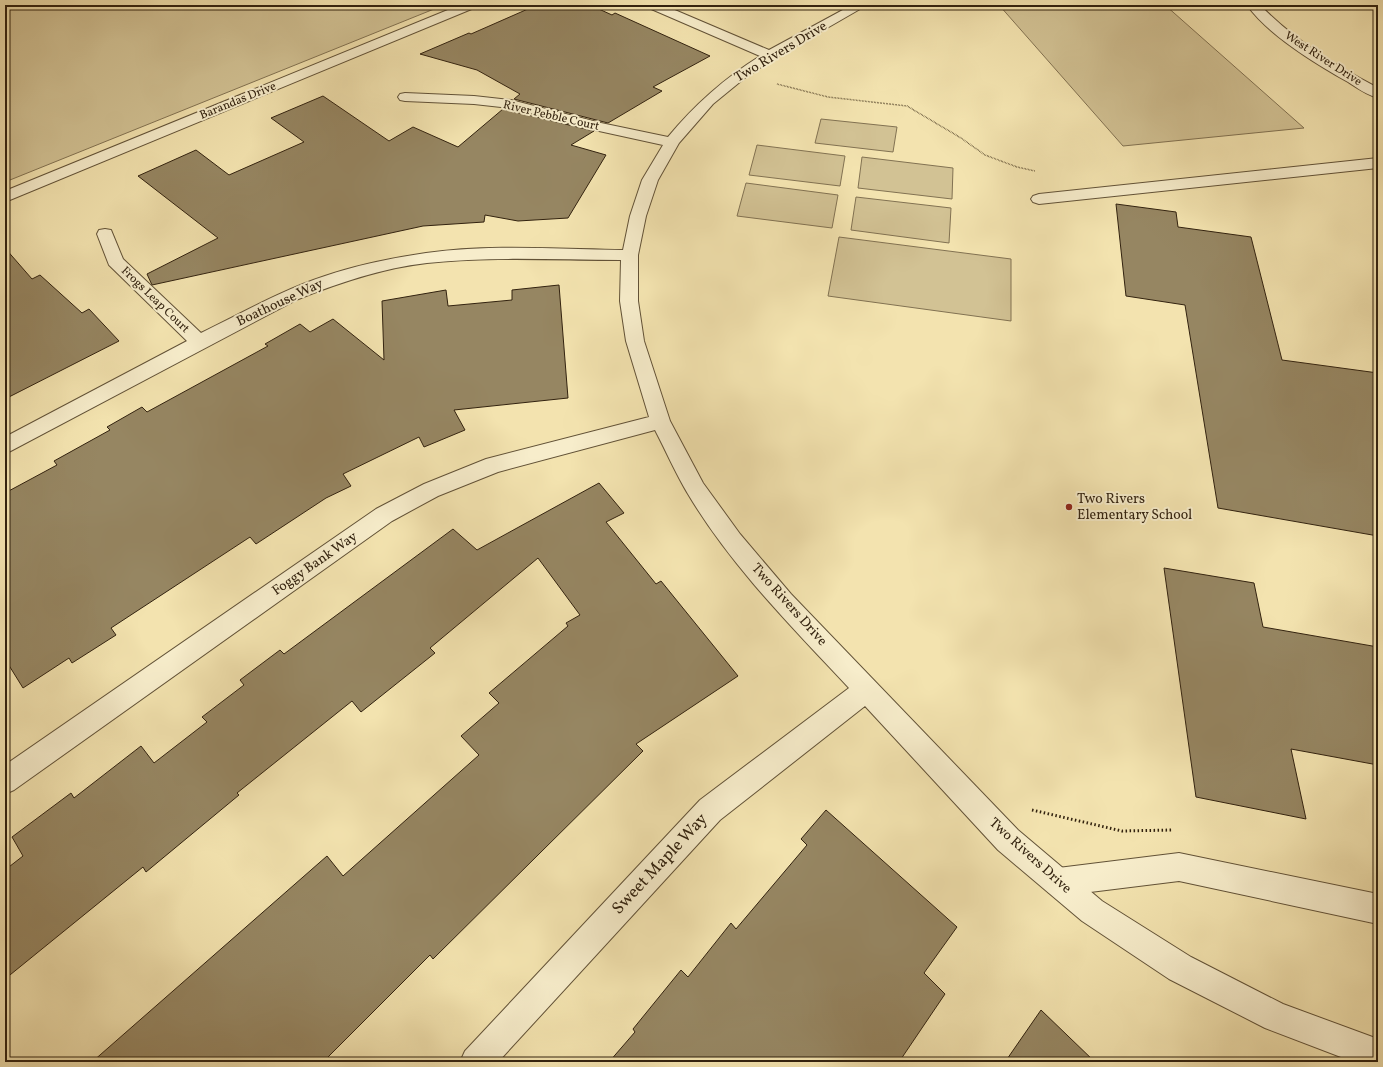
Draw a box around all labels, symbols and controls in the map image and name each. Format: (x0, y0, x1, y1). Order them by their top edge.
street label: Two Rivers Drive (731, 17, 831, 87)
street label: West River Drive (1281, 28, 1365, 90)
street label: Barandas Drive (197, 78, 279, 124)
street label: River Pebble Court (501, 97, 601, 135)
street label: Frogs Leap Court (117, 263, 193, 337)
street label: Boathouse Way (234, 274, 327, 331)
place label: Two Rivers Elementary School (1077, 490, 1192, 525)
marker: Two Rivers Elementary School (1064, 502, 1074, 512)
street label: Foggy Bank Way (269, 527, 362, 600)
street label: Two Rivers Drive (747, 560, 831, 651)
street label: Sweet Maple Way (607, 808, 713, 920)
street label: Two Rivers Drive (985, 814, 1076, 898)

